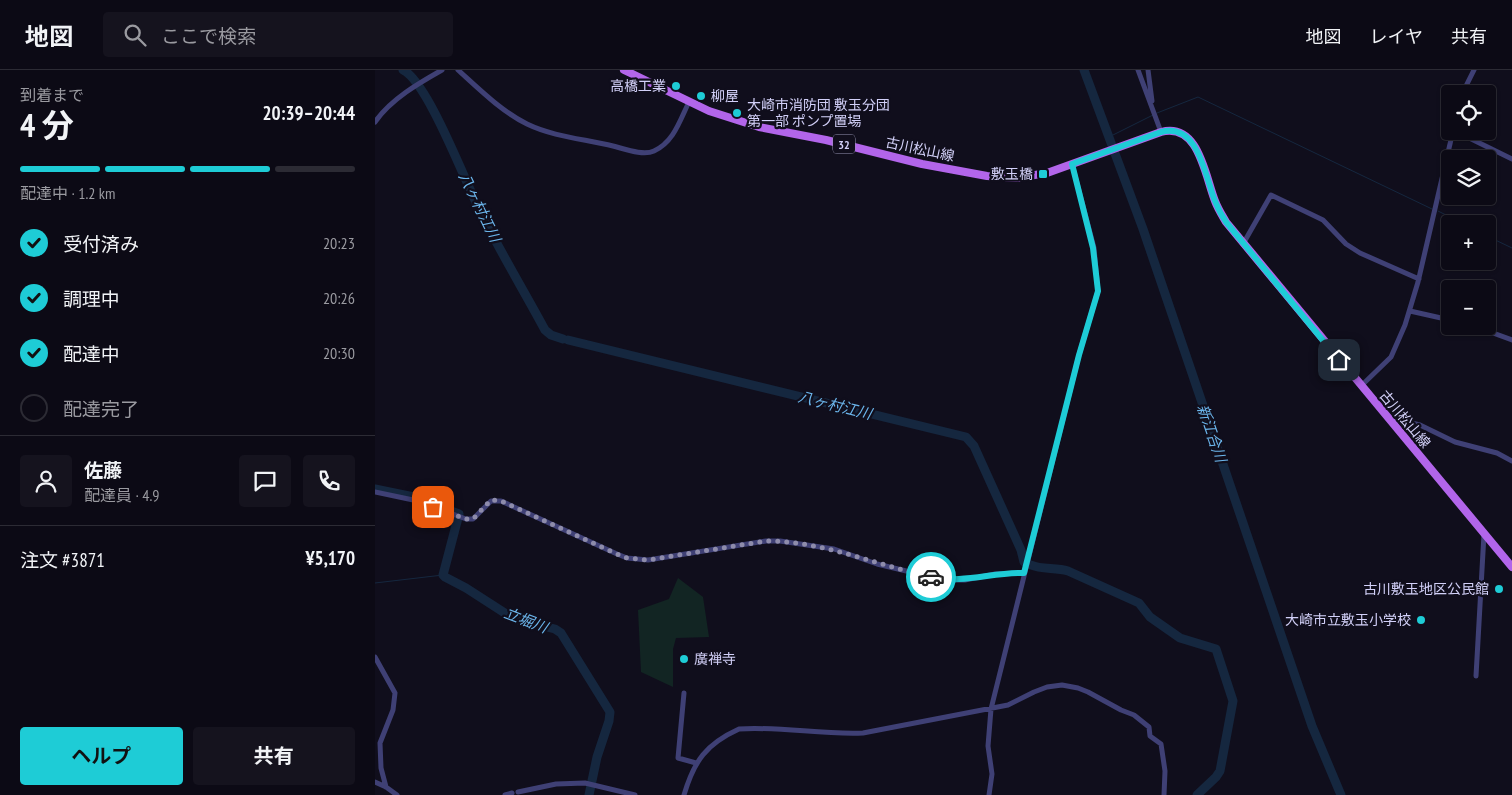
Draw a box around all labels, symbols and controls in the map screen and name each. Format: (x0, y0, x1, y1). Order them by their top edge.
search box (103, 12, 453, 57)
text: 地図 (25, 21, 73, 52)
icon: search (121, 21, 149, 49)
text: ここで検索 (161, 24, 256, 48)
text: 地図 (1306, 25, 1342, 48)
text: レイヤ (1370, 25, 1423, 48)
text: 共有 (1451, 25, 1487, 48)
place label: 高橋工業 (610, 77, 666, 95)
marker: 高橋工業 (670, 80, 682, 92)
text: 到着まで (20, 85, 84, 105)
map controls (1441, 85, 1496, 335)
button: locate (1441, 85, 1496, 140)
place label: 柳屋 (711, 87, 739, 105)
marker: 柳屋 (695, 90, 707, 102)
place label: 大崎市消防団 敷玉分団 第一部 ポンプ置場 (747, 96, 890, 130)
text: 20:39–20:44 (262, 101, 355, 125)
text: 4 分 (20, 104, 74, 146)
marker: 大崎市消防団 敷玉分団 第一部 ポンプ置場 (731, 107, 743, 119)
street label: 古川松山線 (884, 133, 956, 165)
road number: 32 (833, 134, 855, 154)
button: layers (1441, 150, 1496, 205)
place label: 敷玉橋 (991, 165, 1033, 183)
marker: 敷玉橋 (1037, 168, 1049, 180)
water label: 八ヶ村江川 (455, 169, 506, 247)
text: 配達中 · 1.2 km (20, 183, 115, 203)
button: + (1441, 215, 1496, 270)
icon: check (20, 229, 48, 257)
text: 受付済み (63, 232, 139, 256)
text: 20:23 (323, 233, 355, 253)
button: − (1441, 280, 1496, 335)
icon: check (20, 284, 48, 312)
text: 調理中 (63, 287, 120, 311)
text: 20:26 (323, 288, 355, 308)
icon: check (20, 339, 48, 367)
pin (1318, 339, 1360, 381)
text: 配達中 (63, 342, 120, 366)
text: 20:30 (323, 343, 355, 363)
icon: home (1325, 346, 1353, 374)
street label: 古川松山線 (1376, 386, 1434, 452)
water label: 八ヶ村江川 (796, 387, 876, 424)
text: 配達完了 (63, 397, 139, 421)
water label: 新江合川 (1193, 402, 1231, 466)
button: person (20, 455, 72, 507)
button: chat (239, 455, 291, 507)
button: phone (303, 455, 355, 507)
text: 佐藤 (84, 458, 122, 482)
text: 配達員 · 4.9 (84, 485, 159, 505)
pin (412, 486, 454, 528)
icon: bag (419, 493, 447, 521)
text: ¥5,170 (305, 546, 355, 570)
text: 注文 #3871 (20, 548, 105, 572)
courier (906, 552, 956, 602)
icon: car (917, 563, 945, 591)
place label: 古川敷玉地区公民館 (1363, 580, 1489, 598)
marker: 古川敷玉地区公民館 (1493, 583, 1505, 595)
water label: 立堀川 (502, 603, 552, 638)
place label: 大崎市立敷玉小学校 (1285, 611, 1411, 629)
marker: 大崎市立敷玉小学校 (1415, 614, 1427, 626)
place label: 廣禅寺 (694, 650, 736, 668)
marker: 廣禅寺 (678, 653, 690, 665)
button: ヘルプ (20, 727, 183, 785)
button: 共有 (193, 727, 355, 785)

